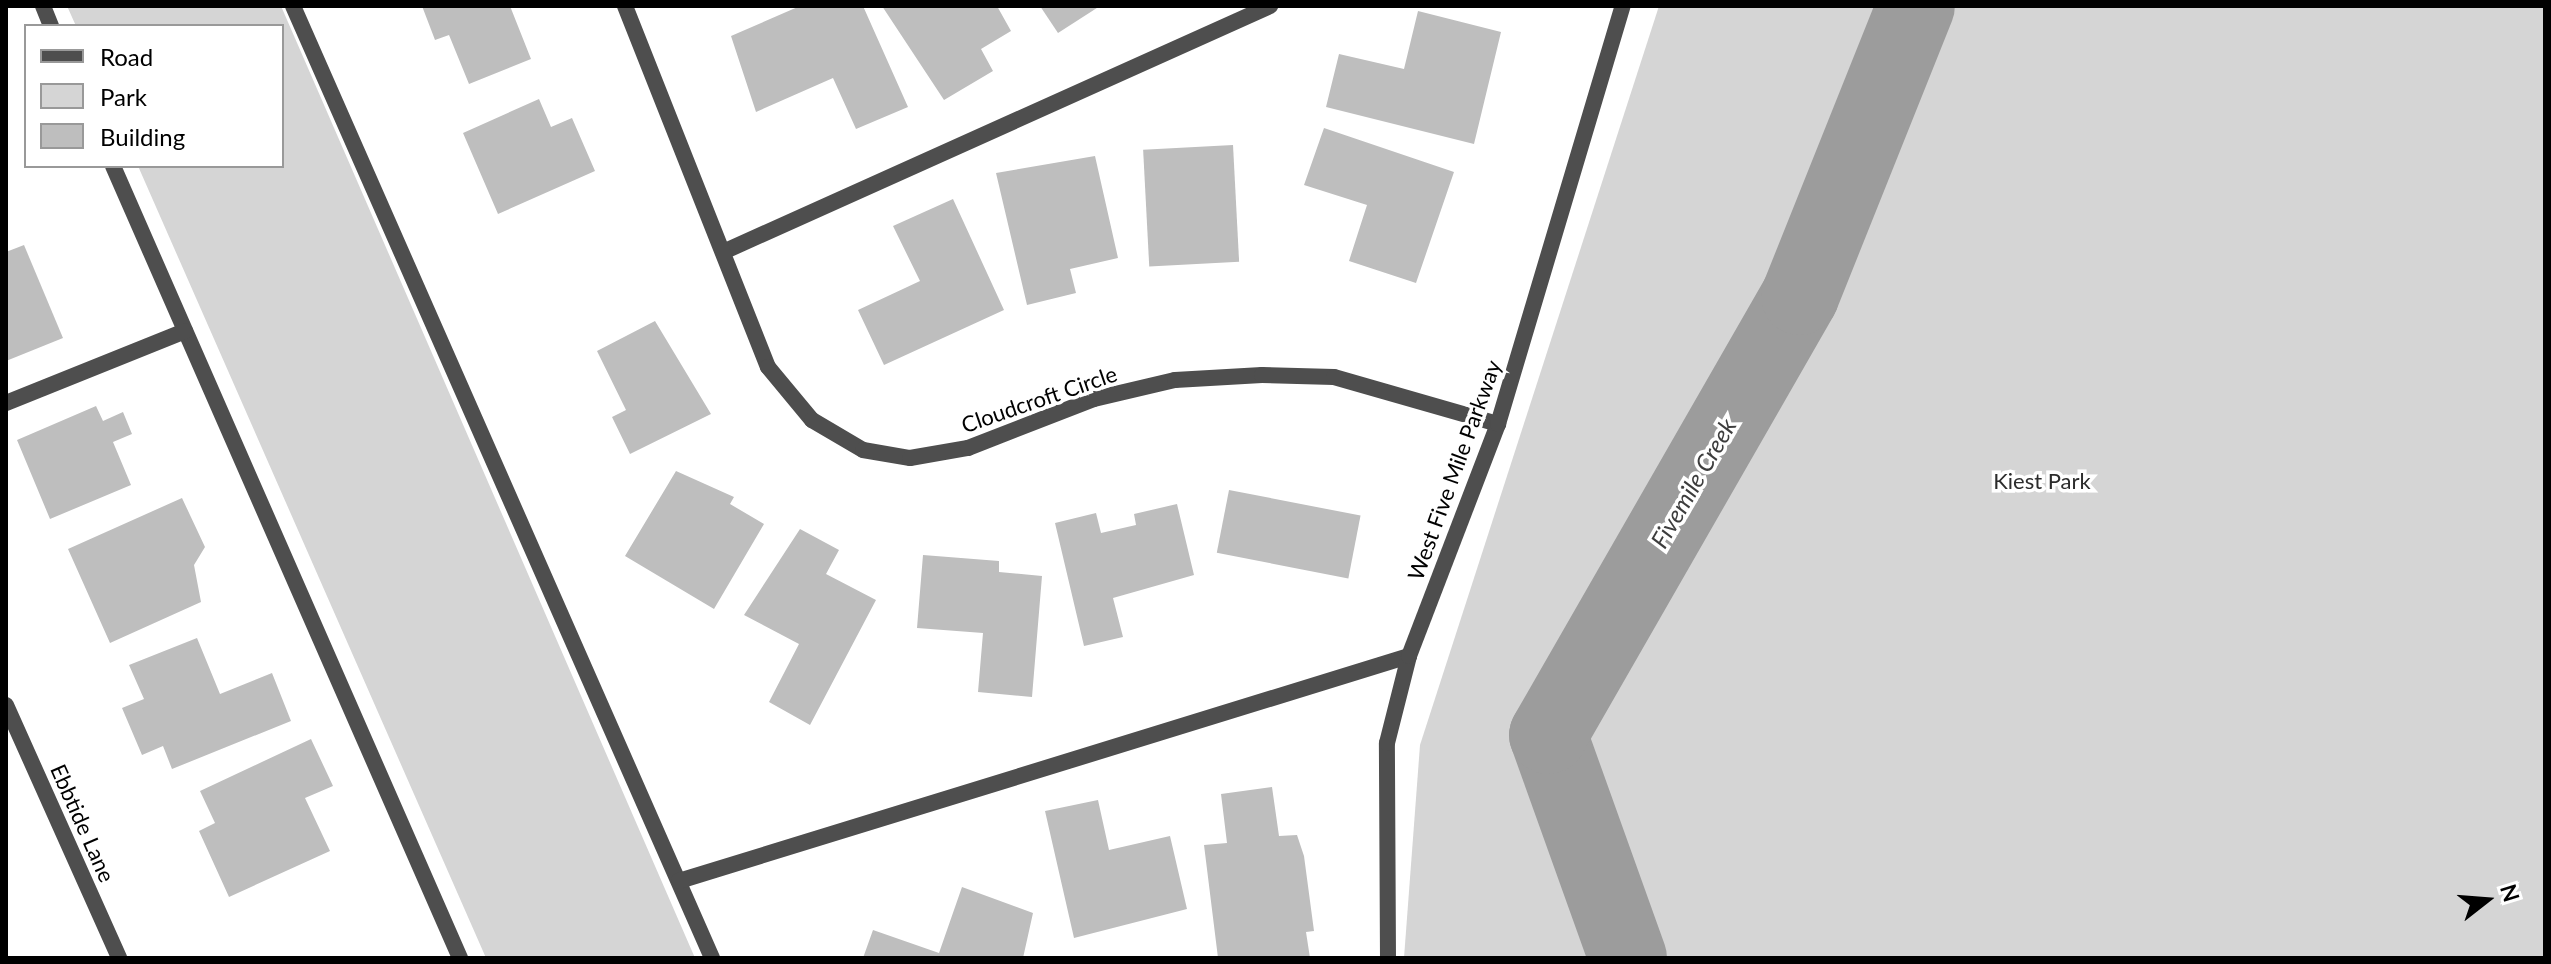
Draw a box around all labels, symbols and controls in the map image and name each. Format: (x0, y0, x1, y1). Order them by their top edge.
legend (24, 24, 284, 168)
text: Road (100, 42, 153, 71)
text: Park (100, 82, 147, 111)
text: Building (100, 122, 185, 151)
street label: West Five Mile Parkway (1402, 356, 1506, 584)
street label: Cloudcroft Circle (958, 360, 1120, 438)
water label: Fivemile Creek (1644, 413, 1742, 553)
park label: Kiest Park (1993, 468, 2091, 494)
street label: Ebbtide Lane (45, 760, 121, 886)
north arrow (2447, 860, 2527, 940)
text: N (2495, 881, 2526, 905)

